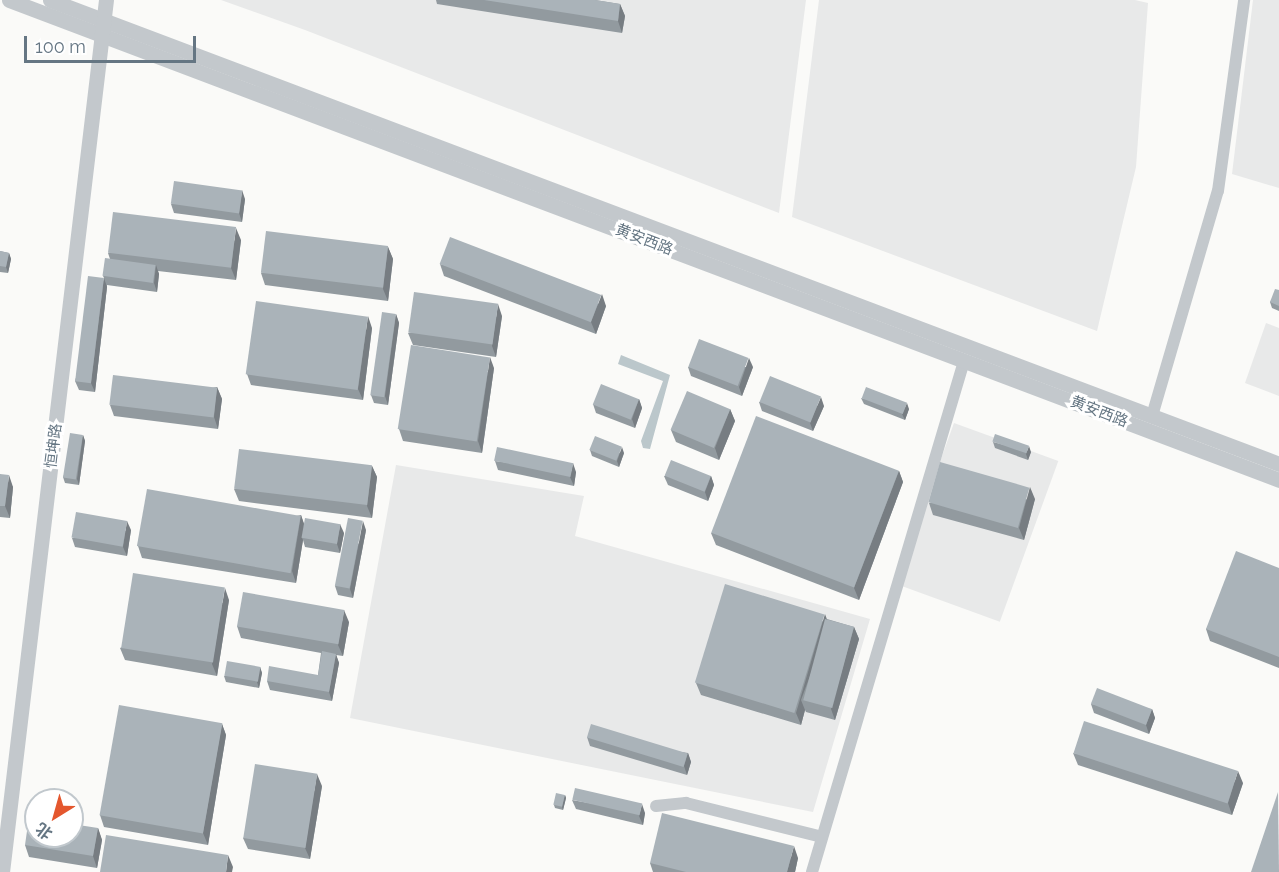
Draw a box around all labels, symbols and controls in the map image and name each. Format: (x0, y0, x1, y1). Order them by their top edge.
scale bar (27, 24, 200, 62)
text: 100 m (35, 36, 86, 57)
street label: 黄安西路 (613, 221, 675, 259)
street label: 黄安西路 (1068, 393, 1130, 431)
street label: 恒坤路 (42, 423, 66, 469)
north arrow (24, 788, 84, 848)
text: 北 (32, 819, 56, 844)

